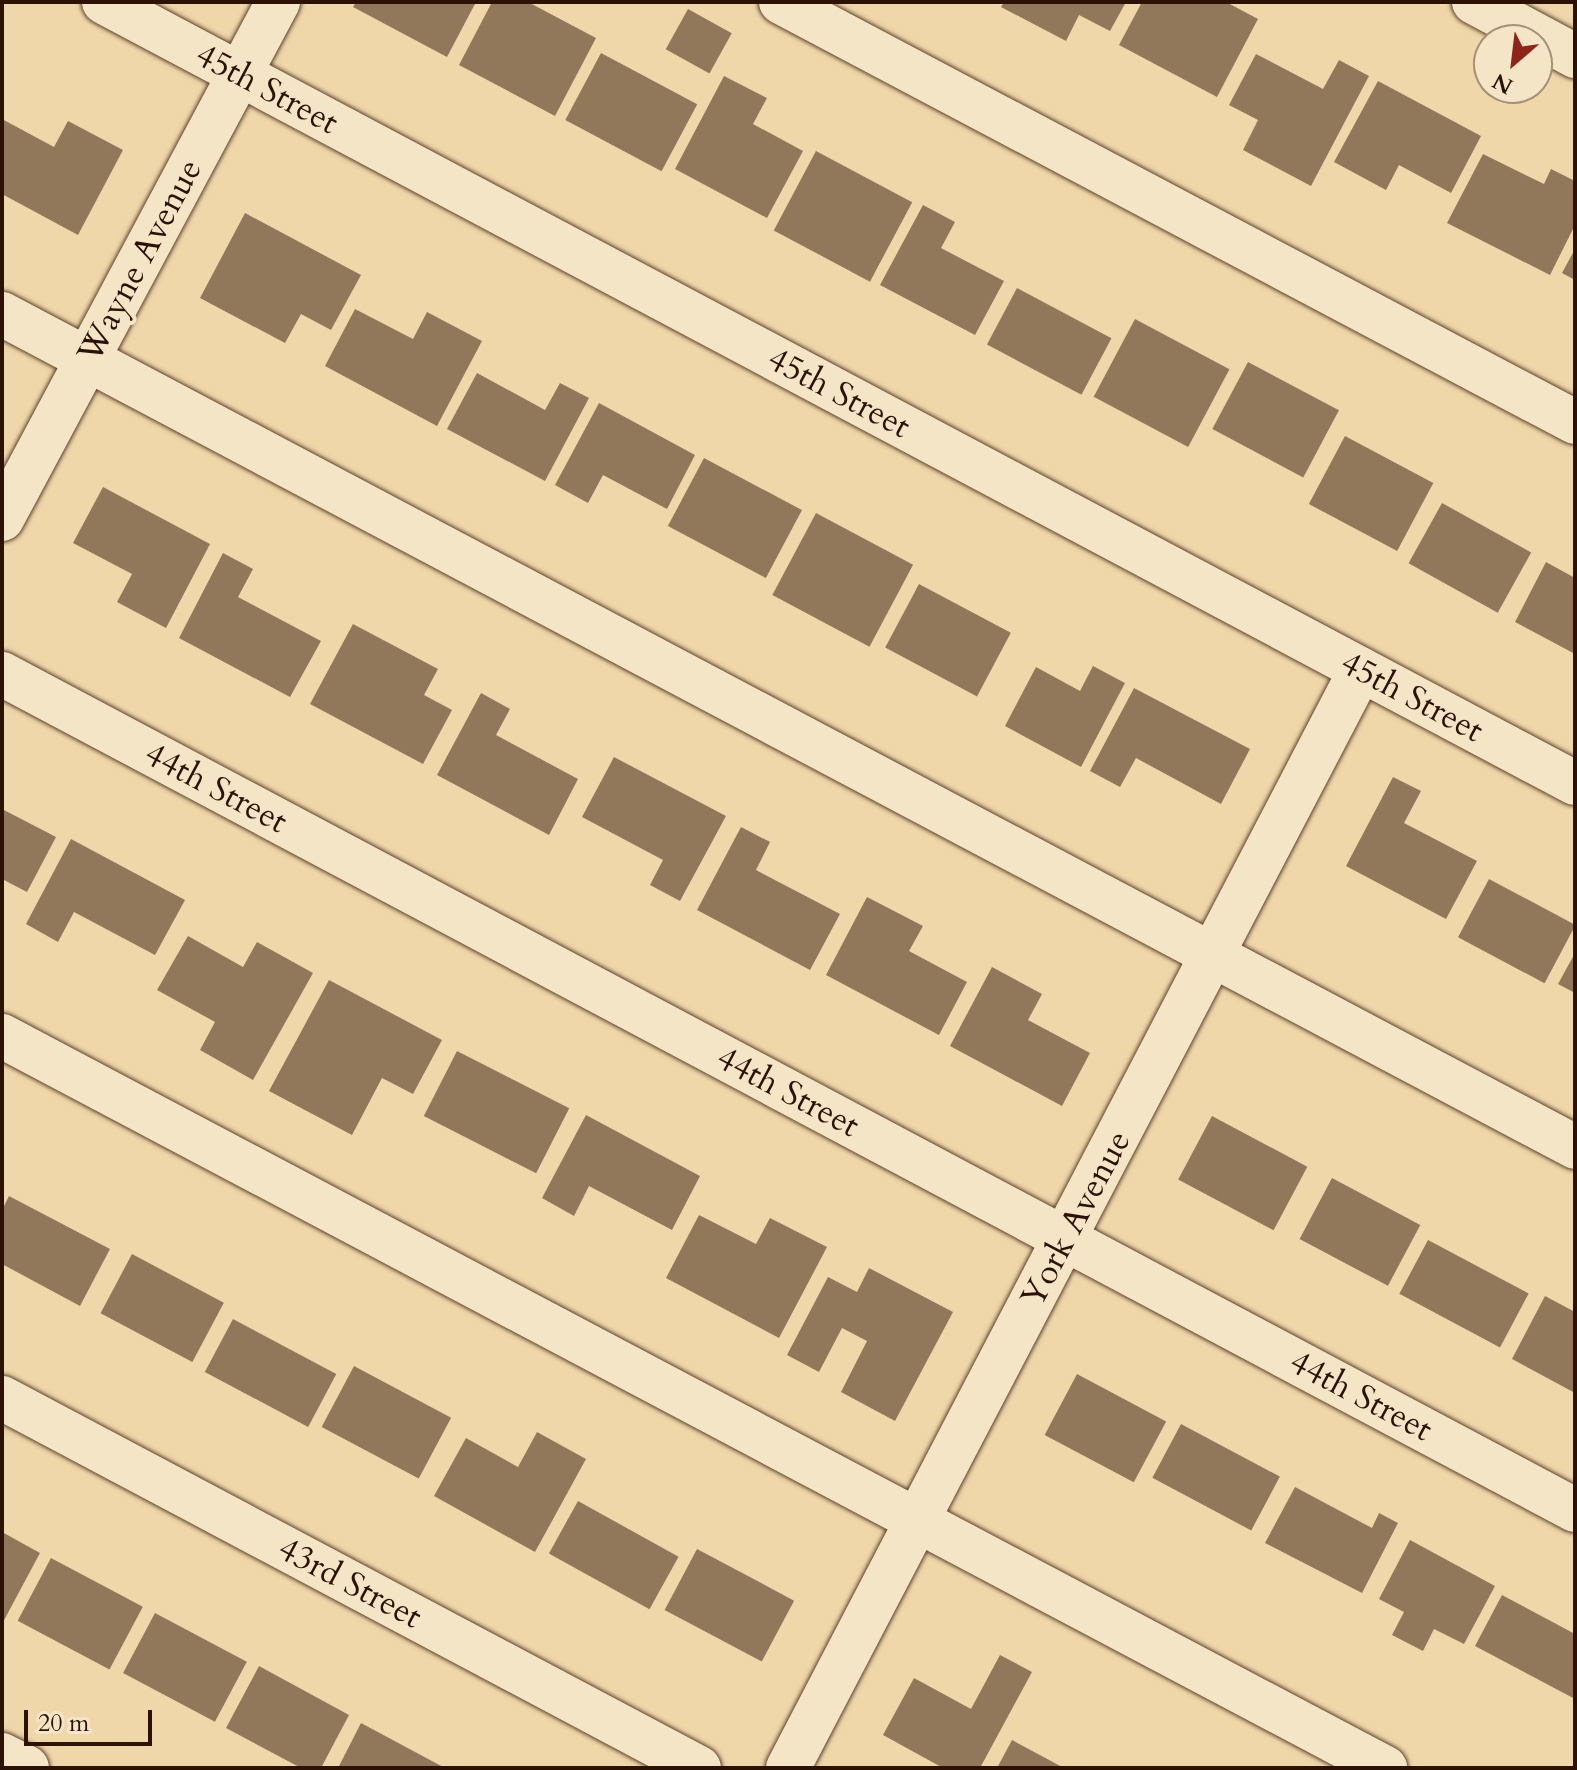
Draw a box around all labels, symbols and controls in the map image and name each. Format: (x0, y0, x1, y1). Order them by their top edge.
north arrow (1473, 24, 1553, 104)
street label: 45th Street (189, 35, 345, 143)
text: N (1487, 66, 1518, 101)
street label: Wayne Avenue (69, 152, 211, 370)
street label: 45th Street (761, 339, 917, 447)
street label: 45th Street (1334, 643, 1490, 751)
street label: 44th Street (138, 734, 294, 842)
street label: 44th Street (710, 1038, 866, 1146)
street label: York Avenue (1013, 1124, 1139, 1314)
street label: 44th Street (1283, 1342, 1439, 1450)
street label: 43rd Street (271, 1528, 429, 1638)
scale bar (28, 1694, 156, 1744)
text: 20 m (38, 1707, 89, 1740)

